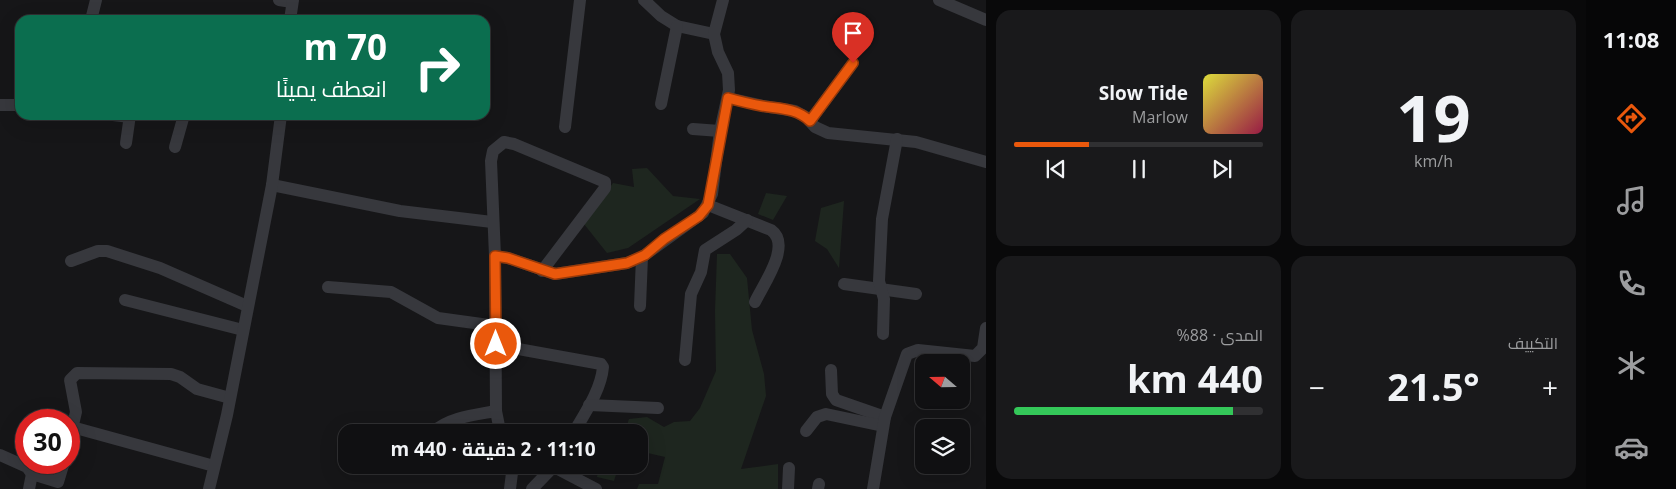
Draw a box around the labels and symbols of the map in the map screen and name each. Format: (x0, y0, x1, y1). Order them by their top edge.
pin (832, 12, 874, 63)
position arrow (469, 317, 521, 369)
north arrow (915, 354, 970, 409)
speed limit sign: 30 (15, 409, 80, 474)

